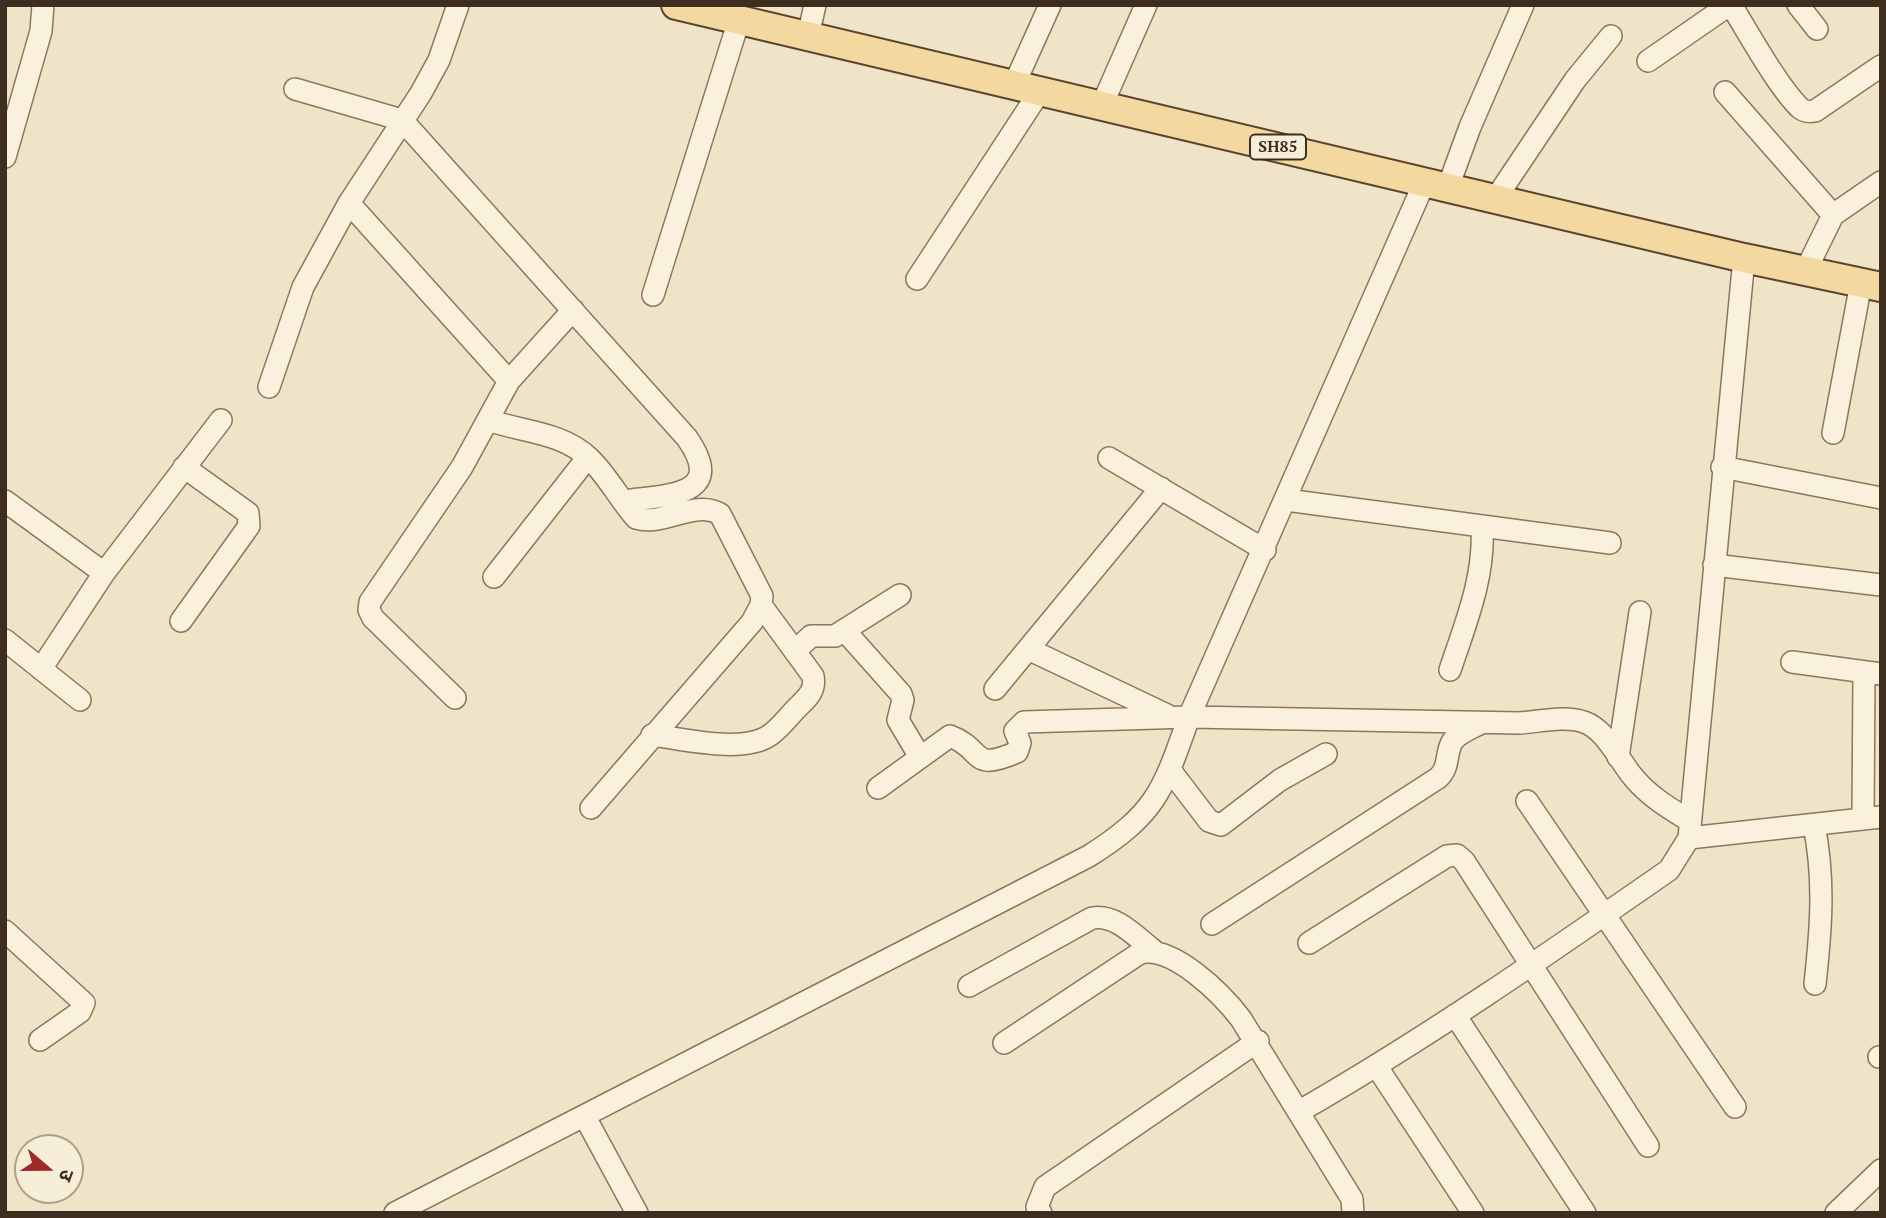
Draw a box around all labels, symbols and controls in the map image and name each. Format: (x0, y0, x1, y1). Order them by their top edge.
road number: SH85 (1250, 134, 1306, 160)
north arrow (14, 1134, 84, 1204)
text: उ (54, 1166, 81, 1185)

